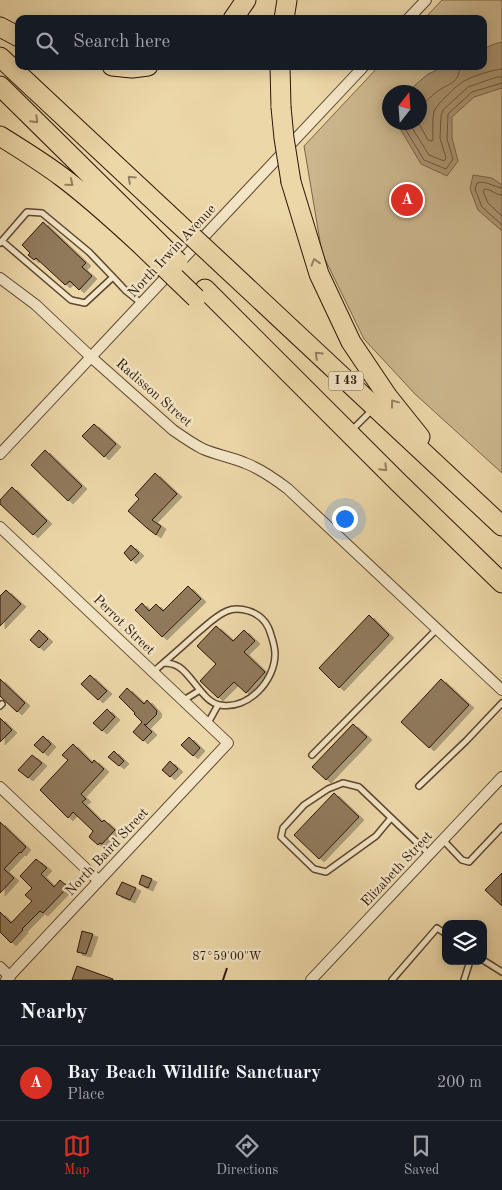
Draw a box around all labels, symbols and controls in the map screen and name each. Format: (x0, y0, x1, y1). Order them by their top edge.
search box (15, 15, 487, 70)
icon: search (33, 29, 61, 57)
text: Search here (73, 33, 170, 52)
north arrow (382, 85, 427, 130)
one-way arrow (29, 115, 38, 124)
one-way arrow (128, 176, 137, 185)
one-way arrow (64, 177, 73, 186)
pin: A (391, 181, 423, 219)
street label: North Irwin Avenue (125, 202, 219, 300)
one-way arrow (311, 258, 321, 267)
one-way arrow (315, 352, 324, 361)
street label: Radisson Street (113, 356, 195, 430)
road number: I 43 (328, 372, 364, 391)
one-way arrow (391, 400, 399, 409)
one-way arrow (378, 462, 387, 471)
your location (332, 506, 358, 532)
street label: Perrot Street (91, 592, 158, 658)
street label: North Baird Street (63, 805, 151, 899)
street label: Elizabeth Street (359, 829, 435, 909)
map controls (442, 920, 487, 965)
button: layers (442, 920, 487, 965)
text: 87°59'00"W (192, 950, 262, 963)
text: Nearby (20, 1002, 88, 1023)
text: Bay Beach Wildlife Sanctuary (67, 1064, 321, 1083)
text: A (30, 1075, 42, 1091)
text: 200 m (437, 1075, 482, 1091)
text: Place (67, 1087, 104, 1103)
tab: Map (63, 1132, 91, 1179)
tab: Directions (216, 1132, 278, 1179)
tab: Saved (404, 1132, 439, 1179)

